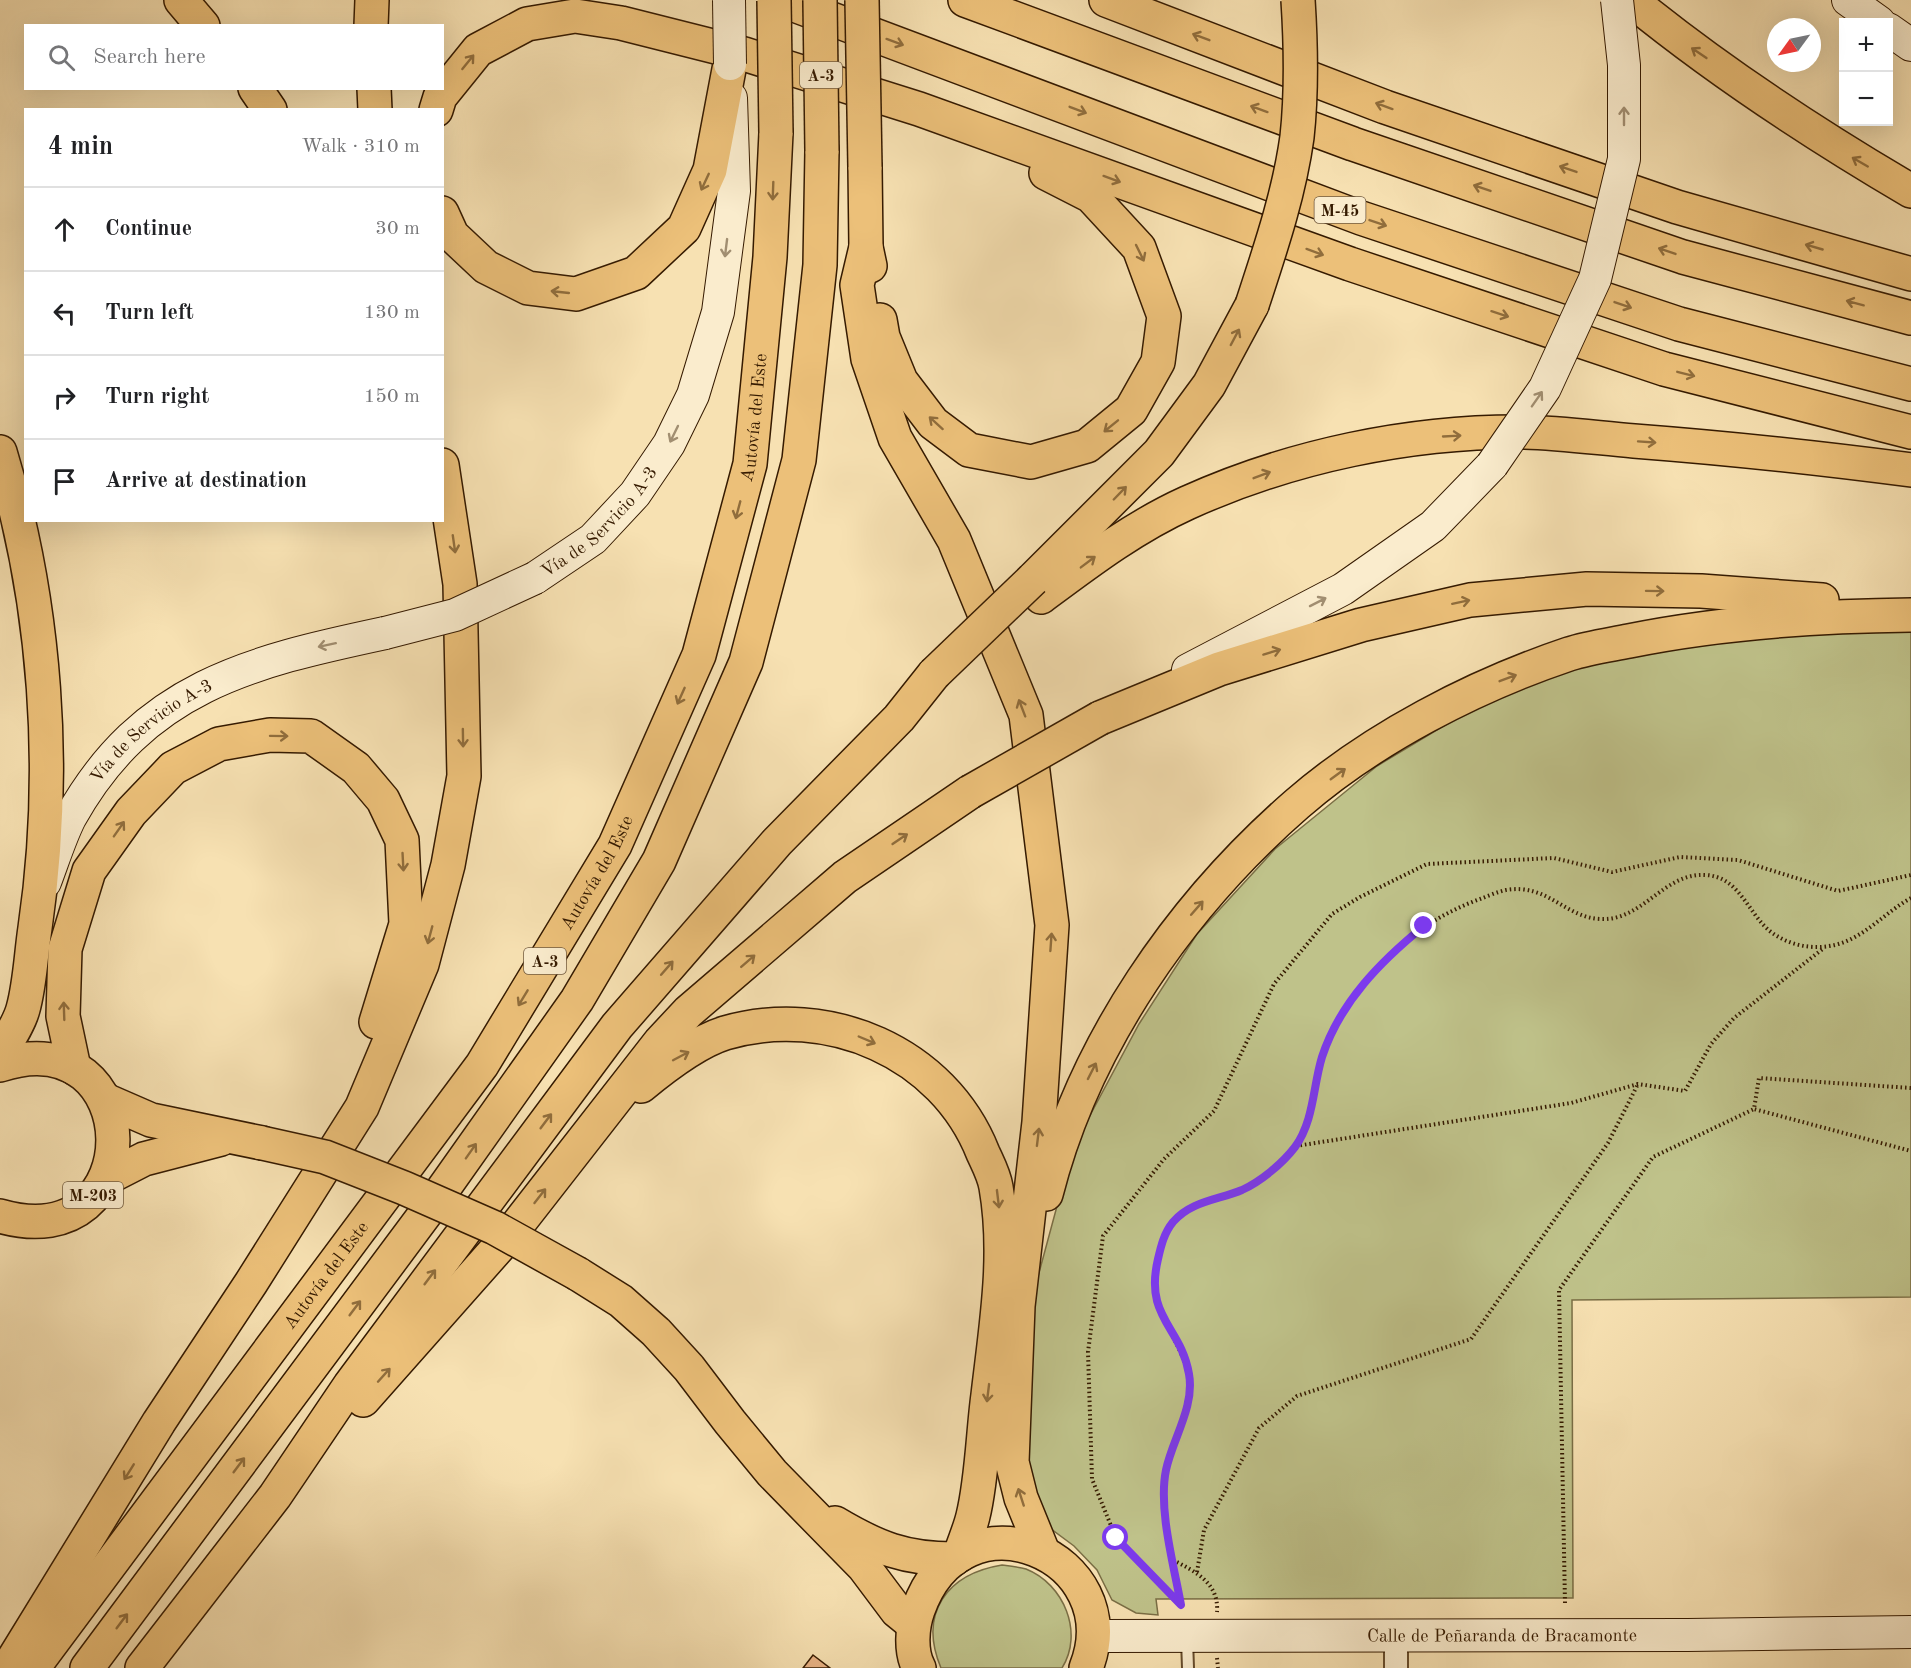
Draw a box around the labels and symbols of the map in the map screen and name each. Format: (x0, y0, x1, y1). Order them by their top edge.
north arrow (1767, 18, 1821, 72)
one-way arrow (1193, 30, 1211, 41)
one-way arrow (885, 37, 904, 48)
one-way arrow (1691, 47, 1707, 59)
one-way arrow (462, 54, 475, 70)
road number: A-3 (800, 62, 842, 88)
one-way arrow (1375, 100, 1394, 111)
one-way arrow (1250, 103, 1269, 114)
one-way arrow (1068, 106, 1087, 117)
one-way arrow (1618, 106, 1630, 126)
one-way arrow (1852, 155, 1869, 167)
one-way arrow (1559, 163, 1578, 174)
one-way arrow (698, 173, 710, 191)
one-way arrow (1102, 174, 1121, 185)
one-way arrow (768, 181, 779, 201)
one-way arrow (1473, 182, 1492, 193)
road number: M-45 (1314, 197, 1366, 223)
one-way arrow (1368, 219, 1387, 230)
one-way arrow (721, 238, 732, 257)
one-way arrow (1805, 241, 1824, 252)
one-way arrow (1134, 244, 1146, 262)
one-way arrow (1658, 245, 1677, 256)
one-way arrow (1306, 247, 1324, 258)
one-way arrow (551, 286, 571, 297)
one-way arrow (1845, 297, 1864, 308)
one-way arrow (1613, 301, 1632, 312)
one-way arrow (1490, 310, 1509, 321)
one-way arrow (1230, 329, 1241, 347)
street label: Autovía del Este (738, 353, 771, 484)
one-way arrow (1676, 369, 1695, 381)
one-way arrow (1531, 392, 1543, 408)
one-way arrow (928, 416, 943, 430)
one-way arrow (1103, 420, 1119, 433)
one-way arrow (668, 425, 679, 443)
one-way arrow (1442, 431, 1462, 442)
one-way arrow (1636, 437, 1656, 448)
street label: Vía de Servicio A-3 (538, 464, 661, 581)
one-way arrow (1252, 468, 1270, 479)
one-way arrow (1112, 486, 1127, 501)
one-way arrow (732, 500, 743, 519)
one-way arrow (449, 533, 460, 553)
one-way arrow (1080, 555, 1096, 568)
one-way arrow (1644, 585, 1664, 596)
one-way arrow (1309, 595, 1327, 607)
one-way arrow (1451, 596, 1470, 608)
one-way arrow (318, 640, 338, 651)
one-way arrow (1262, 646, 1281, 657)
one-way arrow (1498, 672, 1516, 683)
street label: Vía de Servicio A-3 (87, 677, 215, 786)
one-way arrow (675, 686, 687, 704)
one-way arrow (1016, 699, 1027, 718)
one-way arrow (457, 728, 469, 748)
one-way arrow (269, 730, 289, 742)
one-way arrow (1330, 768, 1346, 780)
street label: Autovía del Este (558, 813, 637, 933)
one-way arrow (113, 822, 125, 838)
one-way arrow (892, 833, 908, 845)
one-way arrow (398, 851, 409, 871)
one-way arrow (1191, 900, 1204, 916)
route end (1410, 912, 1436, 938)
one-way arrow (423, 926, 435, 945)
one-way arrow (1045, 933, 1056, 953)
road number: A-3 (524, 948, 566, 974)
one-way arrow (740, 954, 756, 967)
one-way arrow (660, 961, 674, 976)
one-way arrow (516, 989, 528, 1006)
one-way arrow (58, 1002, 69, 1021)
one-way arrow (858, 1035, 876, 1046)
one-way arrow (672, 1050, 690, 1061)
one-way arrow (1086, 1063, 1098, 1080)
one-way arrow (540, 1113, 553, 1129)
one-way arrow (1032, 1128, 1043, 1147)
one-way arrow (464, 1143, 477, 1159)
road number: M-203 (63, 1182, 123, 1208)
one-way arrow (992, 1188, 1003, 1208)
one-way arrow (533, 1189, 546, 1205)
street label: Autovía del Este (281, 1219, 372, 1333)
one-way arrow (424, 1270, 436, 1286)
one-way arrow (349, 1301, 362, 1317)
one-way arrow (377, 1368, 391, 1383)
one-way arrow (982, 1382, 993, 1402)
one-way arrow (233, 1457, 245, 1473)
one-way arrow (122, 1463, 134, 1480)
one-way arrow (1015, 1488, 1026, 1507)
route start (1102, 1524, 1128, 1550)
one-way arrow (116, 1613, 129, 1629)
street label: Calle de Peñaranda de Bracamonte (1367, 1627, 1637, 1646)

